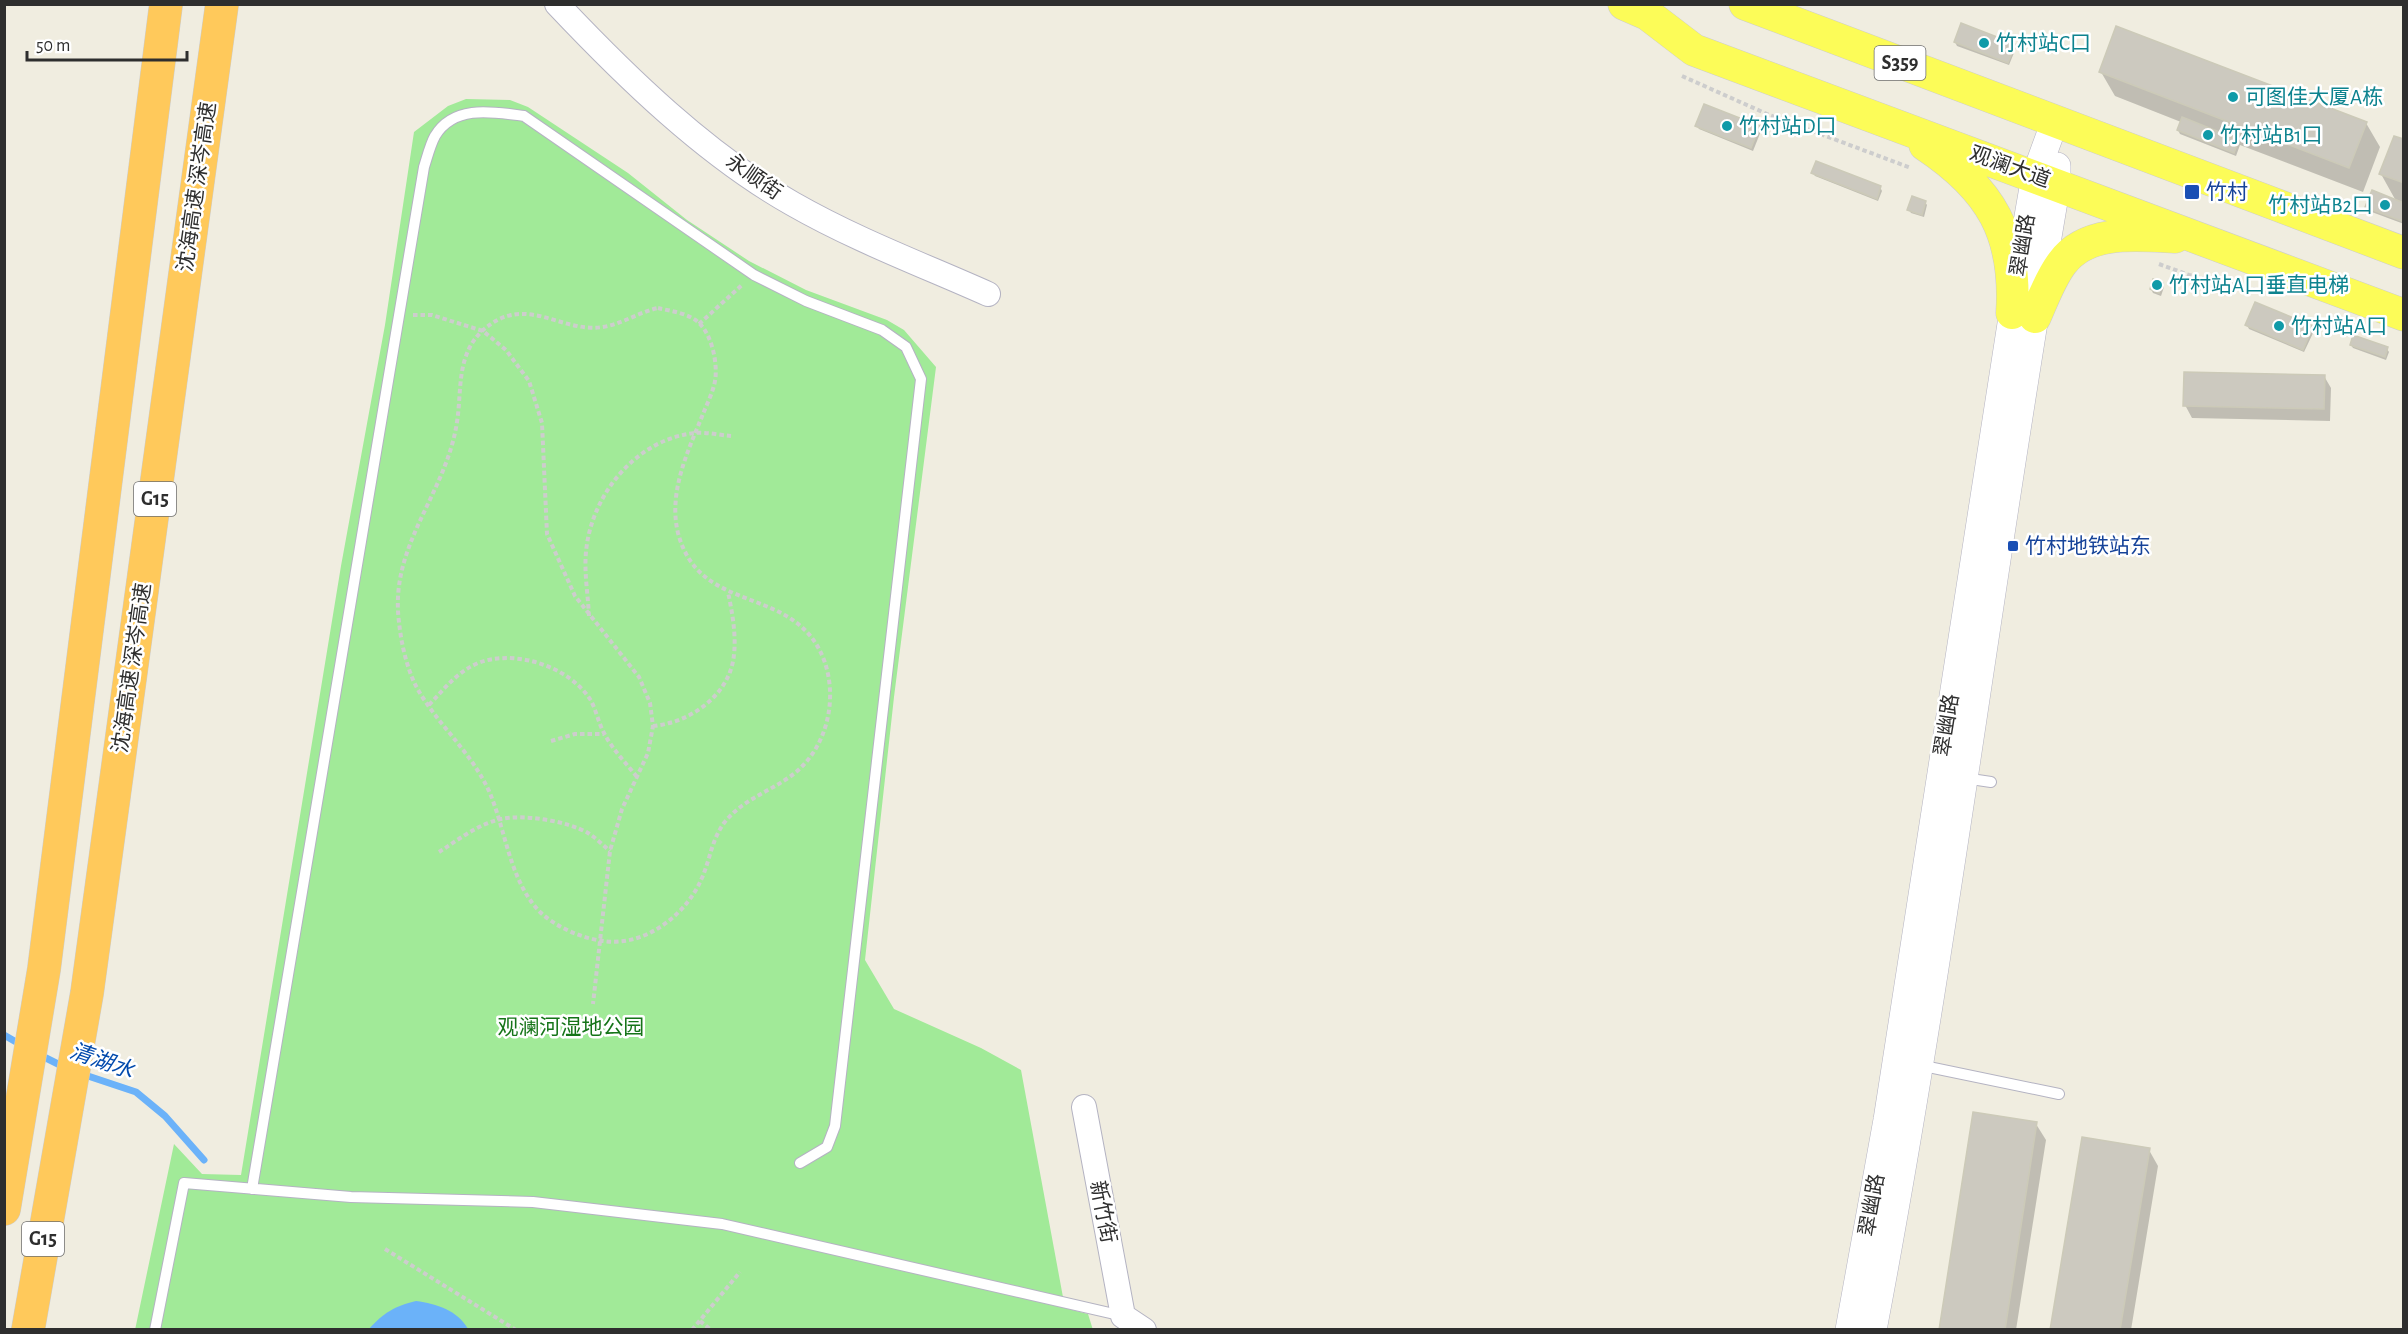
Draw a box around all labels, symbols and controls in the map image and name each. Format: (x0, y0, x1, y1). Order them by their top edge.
scale bar (27, 24, 188, 62)
place label: 竹村站C口 (1996, 32, 2091, 54)
marker: 竹村站C口 (1977, 36, 1991, 50)
text: 50 m (36, 37, 70, 55)
road number: S359 (1874, 46, 1926, 80)
place label: 可图佳大厦A栋 (2245, 86, 2383, 108)
marker: 可图佳大厦A栋 (2226, 90, 2240, 104)
street label: 沈海高速 深岑高速 (174, 100, 219, 273)
place label: 竹村站D口 (1739, 115, 1837, 137)
marker: 竹村站D口 (1720, 119, 1734, 133)
place label: 竹村站B1口 (2220, 124, 2323, 146)
marker: 竹村站B1口 (2201, 128, 2215, 142)
street label: 观澜大道 (1967, 142, 2053, 191)
street label: 永顺街 (722, 150, 786, 204)
place label: 竹村 (2206, 181, 2248, 203)
marker: 竹村 (2183, 183, 2201, 201)
place label: 竹村站B2口 (2268, 194, 2373, 216)
marker: 竹村站B2口 (2378, 198, 2392, 212)
street label: 翠幽路 (2007, 212, 2038, 278)
place label: 竹村站A口垂直电梯 (2169, 274, 2349, 296)
marker: 竹村站A口垂直电梯 (2150, 278, 2164, 292)
place label: 竹村站A口 (2291, 315, 2387, 337)
marker: 竹村站A口 (2272, 319, 2286, 333)
road number: G15 (134, 482, 176, 516)
place label: 竹村地铁站东 (2025, 535, 2151, 557)
marker: 竹村地铁站东 (2006, 539, 2020, 553)
street label: 沈海高速 深岑高速 (109, 581, 154, 754)
street label: 翠幽路 (1931, 692, 1962, 758)
park label: 观澜河湿地公园 (498, 1016, 645, 1038)
water label: 清湖水 (67, 1039, 138, 1082)
street label: 翠幽路 (1855, 1172, 1888, 1238)
street label: 新竹街 (1087, 1179, 1120, 1245)
road number: G15 (22, 1222, 64, 1256)

